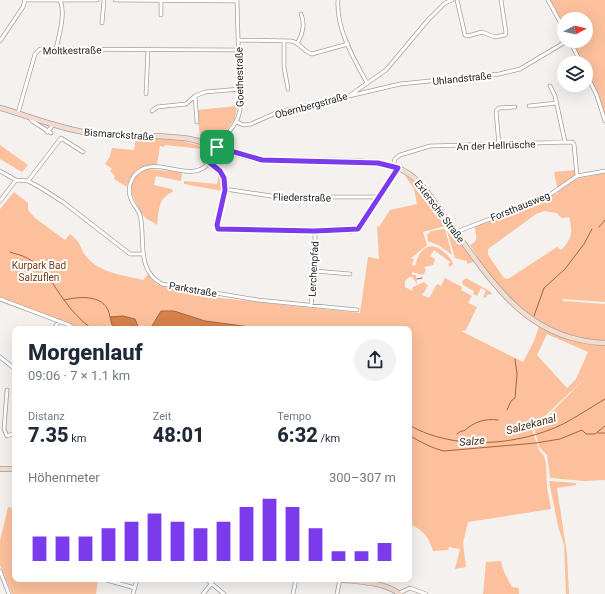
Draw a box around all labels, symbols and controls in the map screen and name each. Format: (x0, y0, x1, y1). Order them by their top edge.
north arrow (557, 12, 593, 48)
map controls (557, 12, 593, 92)
street label: Moltkestraße (43, 44, 101, 57)
street label: Goethestraße (233, 47, 246, 107)
button: layers (557, 56, 593, 92)
street label: Uhlandstraße (432, 70, 492, 87)
street label: Obernbergstraße (274, 90, 349, 120)
street label: Bismarckstraße (84, 127, 154, 142)
pin (200, 130, 234, 164)
icon: arrive (206, 136, 228, 158)
street label: An der Hellrüsche (456, 139, 536, 152)
street label: Extersche Straße (413, 178, 467, 245)
street label: Forsthausweg (489, 190, 551, 223)
street label: Fliederstraße (273, 191, 331, 204)
street label: Lerchenpfad (307, 241, 320, 297)
park label: Kurpark Bad Salzuflen (12, 260, 66, 283)
street label: Parkstraße (168, 280, 218, 299)
button: share (354, 339, 396, 381)
text: Morgenlauf (28, 340, 143, 365)
text: 09:06 · 7 × 1.1 km (28, 368, 130, 383)
text: Distanz (28, 410, 65, 423)
text: Zeit (153, 410, 171, 423)
text: Tempo (277, 410, 311, 423)
water label: Salzekanal (505, 411, 558, 437)
text: 7.35 (28, 423, 69, 447)
text: 48:01 (153, 423, 205, 447)
text: 6:32 (277, 423, 318, 447)
text: km (69, 432, 86, 445)
text: /km (318, 432, 340, 445)
water label: Salze (459, 434, 486, 449)
text: Höhenmeter (28, 470, 100, 485)
text: 300–307 m (329, 470, 396, 485)

